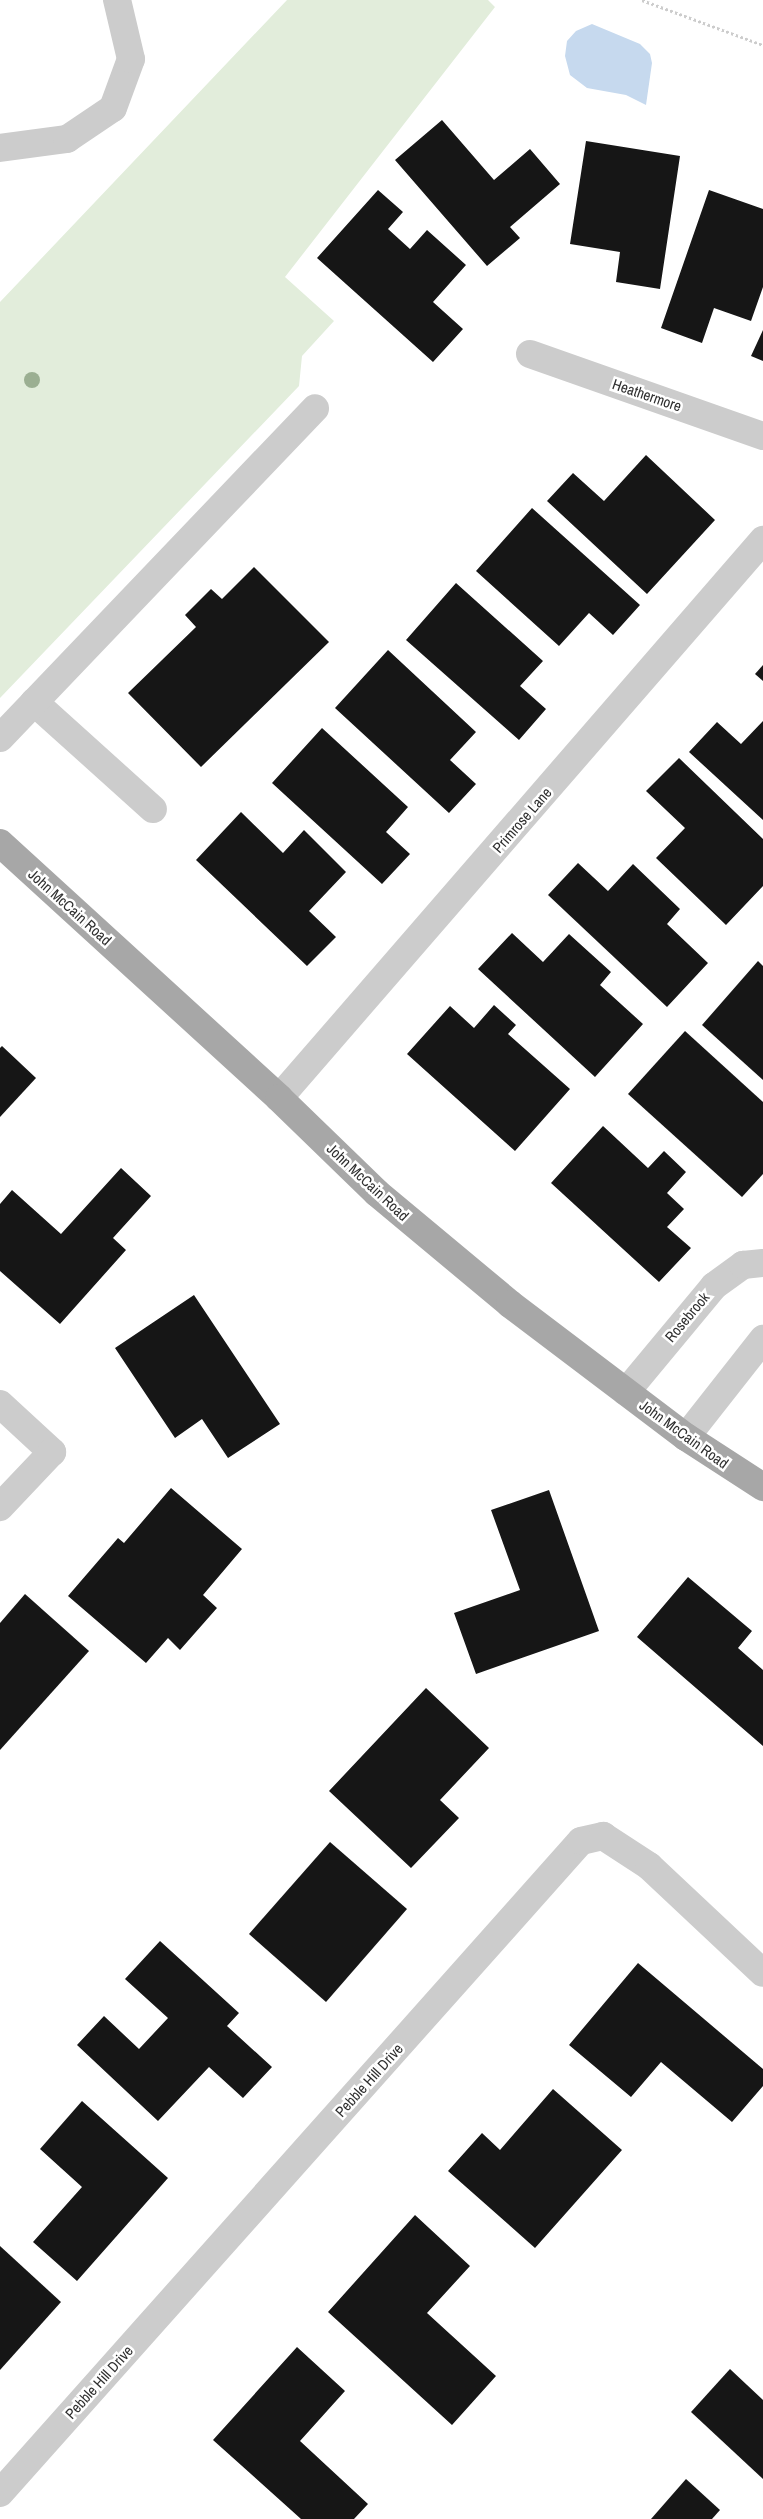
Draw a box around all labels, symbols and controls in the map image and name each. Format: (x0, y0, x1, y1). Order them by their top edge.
street label: Heathermore (610, 375, 684, 415)
street label: Primrose Lane (489, 784, 555, 856)
street label: John McCain Road (25, 865, 115, 949)
street label: John McCain Road (323, 1140, 413, 1224)
street label: Rosebrook (661, 1288, 713, 1346)
street label: John McCain Road (636, 1396, 732, 1472)
street label: Pebble Hill Drive (331, 2040, 407, 2120)
street label: Pebble Hill Drive (61, 2342, 137, 2422)

